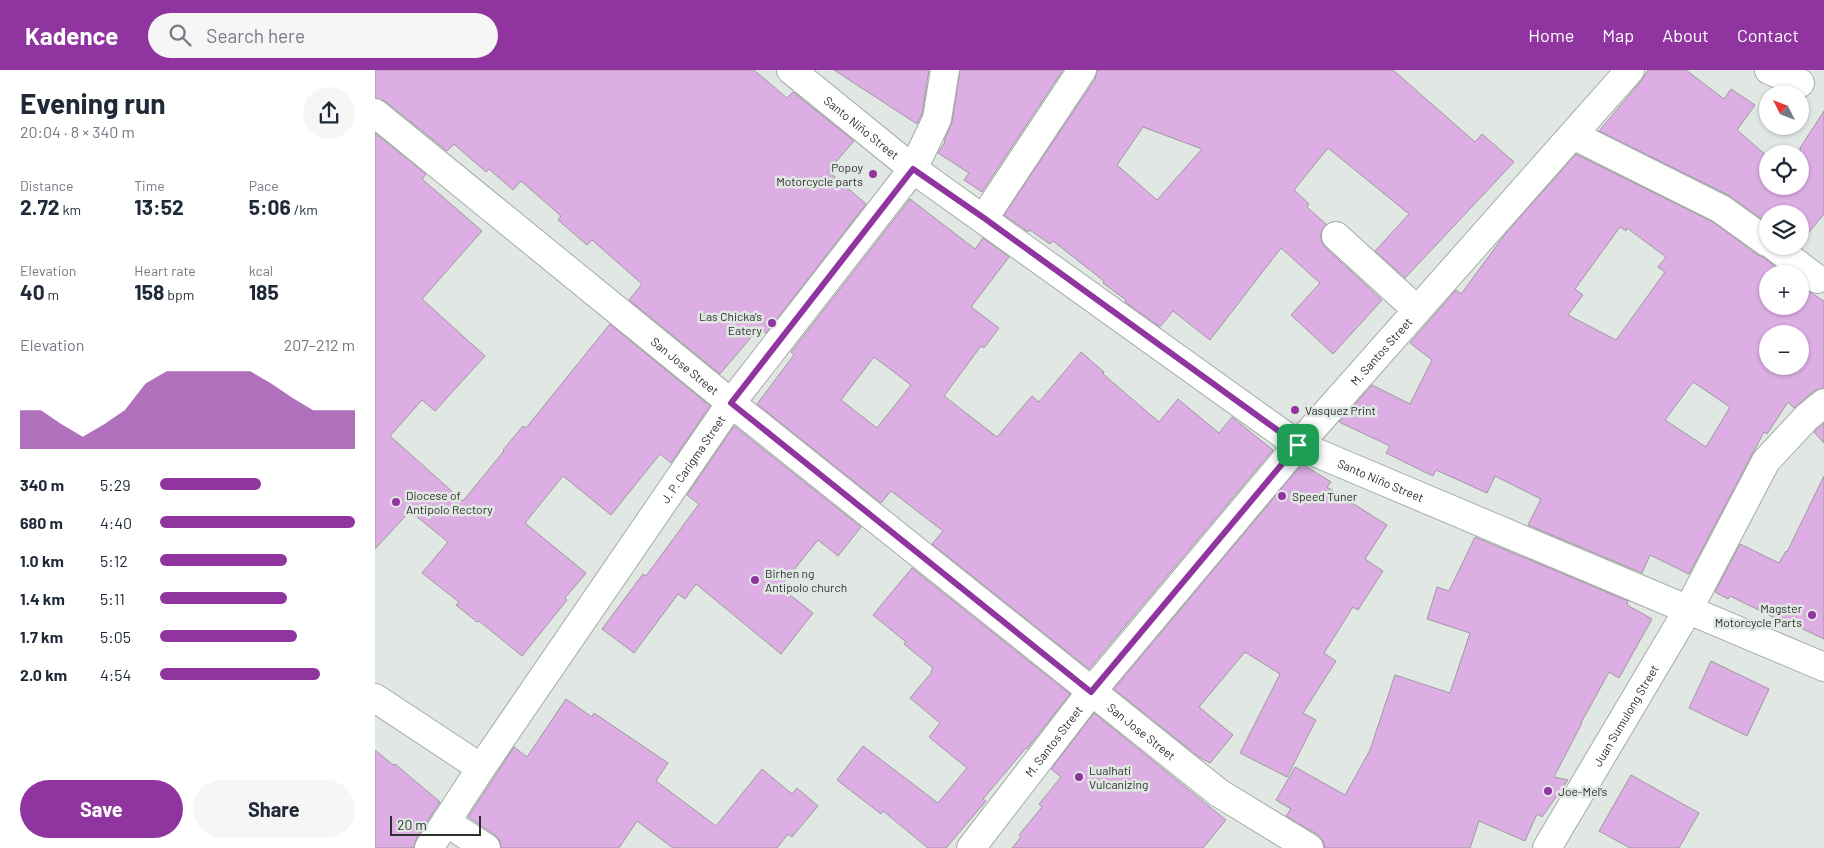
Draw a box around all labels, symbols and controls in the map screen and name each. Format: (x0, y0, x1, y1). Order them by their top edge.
search box (148, 13, 498, 58)
text: Kadence (25, 21, 118, 50)
icon: search (166, 21, 194, 49)
text: Search here (206, 24, 305, 47)
text: Home (1528, 24, 1574, 46)
text: Map (1602, 24, 1634, 46)
text: About (1662, 24, 1709, 46)
text: Contact (1737, 24, 1799, 46)
north arrow (1759, 85, 1809, 135)
map controls (1759, 85, 1809, 375)
text: Evening run (20, 86, 166, 120)
button: share (303, 87, 355, 139)
street label: Santo Niño Street (821, 93, 902, 162)
text: 20:04 · 8 × 340 m (20, 122, 135, 141)
button: locate (1759, 145, 1809, 195)
place label: Popoy Motorcycle parts (776, 160, 863, 188)
marker: Popoy Motorcycle parts (867, 168, 879, 180)
text: Distance (20, 177, 73, 194)
text: Time (134, 177, 165, 194)
text: Pace (249, 177, 279, 194)
text: 2.72 (20, 194, 60, 219)
text: 13:52 (134, 194, 184, 219)
text: 5:06 (249, 194, 291, 219)
text: km (60, 201, 81, 218)
text: /km (291, 201, 318, 218)
button: layers (1759, 205, 1809, 255)
text: Elevation (20, 262, 76, 279)
text: Heart rate (134, 262, 196, 279)
text: kcal (249, 262, 273, 279)
button: + (1759, 265, 1809, 315)
text: 40 (20, 279, 45, 304)
text: 158 (134, 279, 164, 304)
text: 185 (249, 279, 279, 304)
text: m (45, 286, 59, 303)
text: bpm (164, 286, 194, 303)
place label: Las Chicka's Eatery (699, 309, 762, 337)
street label: M. Santos Street (1347, 315, 1415, 388)
marker: Las Chicka's Eatery (766, 317, 778, 329)
button: − (1759, 325, 1809, 375)
street label: San Jose Street (649, 334, 722, 397)
text: Elevation (20, 335, 84, 354)
text: 207–212 m (284, 335, 355, 354)
place label: Vasquez Print (1305, 403, 1376, 417)
marker: Vasquez Print (1289, 404, 1301, 416)
street label: J. P. Carigma Street (658, 412, 728, 506)
pin (1277, 424, 1319, 466)
icon: arrive (1284, 431, 1312, 459)
street label: Santo Niño Street (1336, 456, 1426, 504)
text: 340 m (20, 475, 64, 494)
text: 5:29 (100, 475, 131, 494)
place label: Diocese of Antipolo Rectory (406, 488, 493, 516)
place label: Speed Tuner (1292, 489, 1358, 503)
marker: Speed Tuner (1276, 490, 1288, 502)
marker: Diocese of Antipolo Rectory (390, 496, 402, 508)
text: 680 m (20, 513, 63, 532)
text: 4:40 (100, 513, 132, 532)
text: 1.0 km (20, 551, 64, 570)
text: 5:12 (100, 551, 128, 570)
place label: Birhen ng Antipolo church (765, 566, 847, 594)
marker: Birhen ng Antipolo church (749, 574, 761, 586)
text: 1.4 km (20, 589, 65, 608)
text: 5:11 (100, 589, 125, 608)
place label: Magster Motorcycle Parts (1715, 601, 1803, 629)
marker: Magster Motorcycle Parts (1806, 609, 1818, 621)
text: 1.7 km (20, 627, 63, 646)
text: 5:05 (100, 627, 131, 646)
street label: Juan Sumulong Street (1590, 662, 1661, 769)
text: 2.0 km (20, 665, 67, 684)
text: 4:54 (100, 665, 131, 684)
street label: San Jose Street (1105, 700, 1179, 763)
street label: M. Santos Street (1022, 703, 1085, 779)
place label: Lualhati Vulcanizing (1089, 763, 1148, 791)
marker: Lualhati Vulcanizing (1073, 771, 1085, 783)
button: Save (20, 780, 183, 838)
button: Share (193, 780, 355, 838)
place label: Joe-Mel's (1558, 784, 1608, 798)
marker: Joe-Mel's (1542, 785, 1554, 797)
scale bar (390, 813, 481, 836)
text: 20 m (397, 816, 427, 833)

